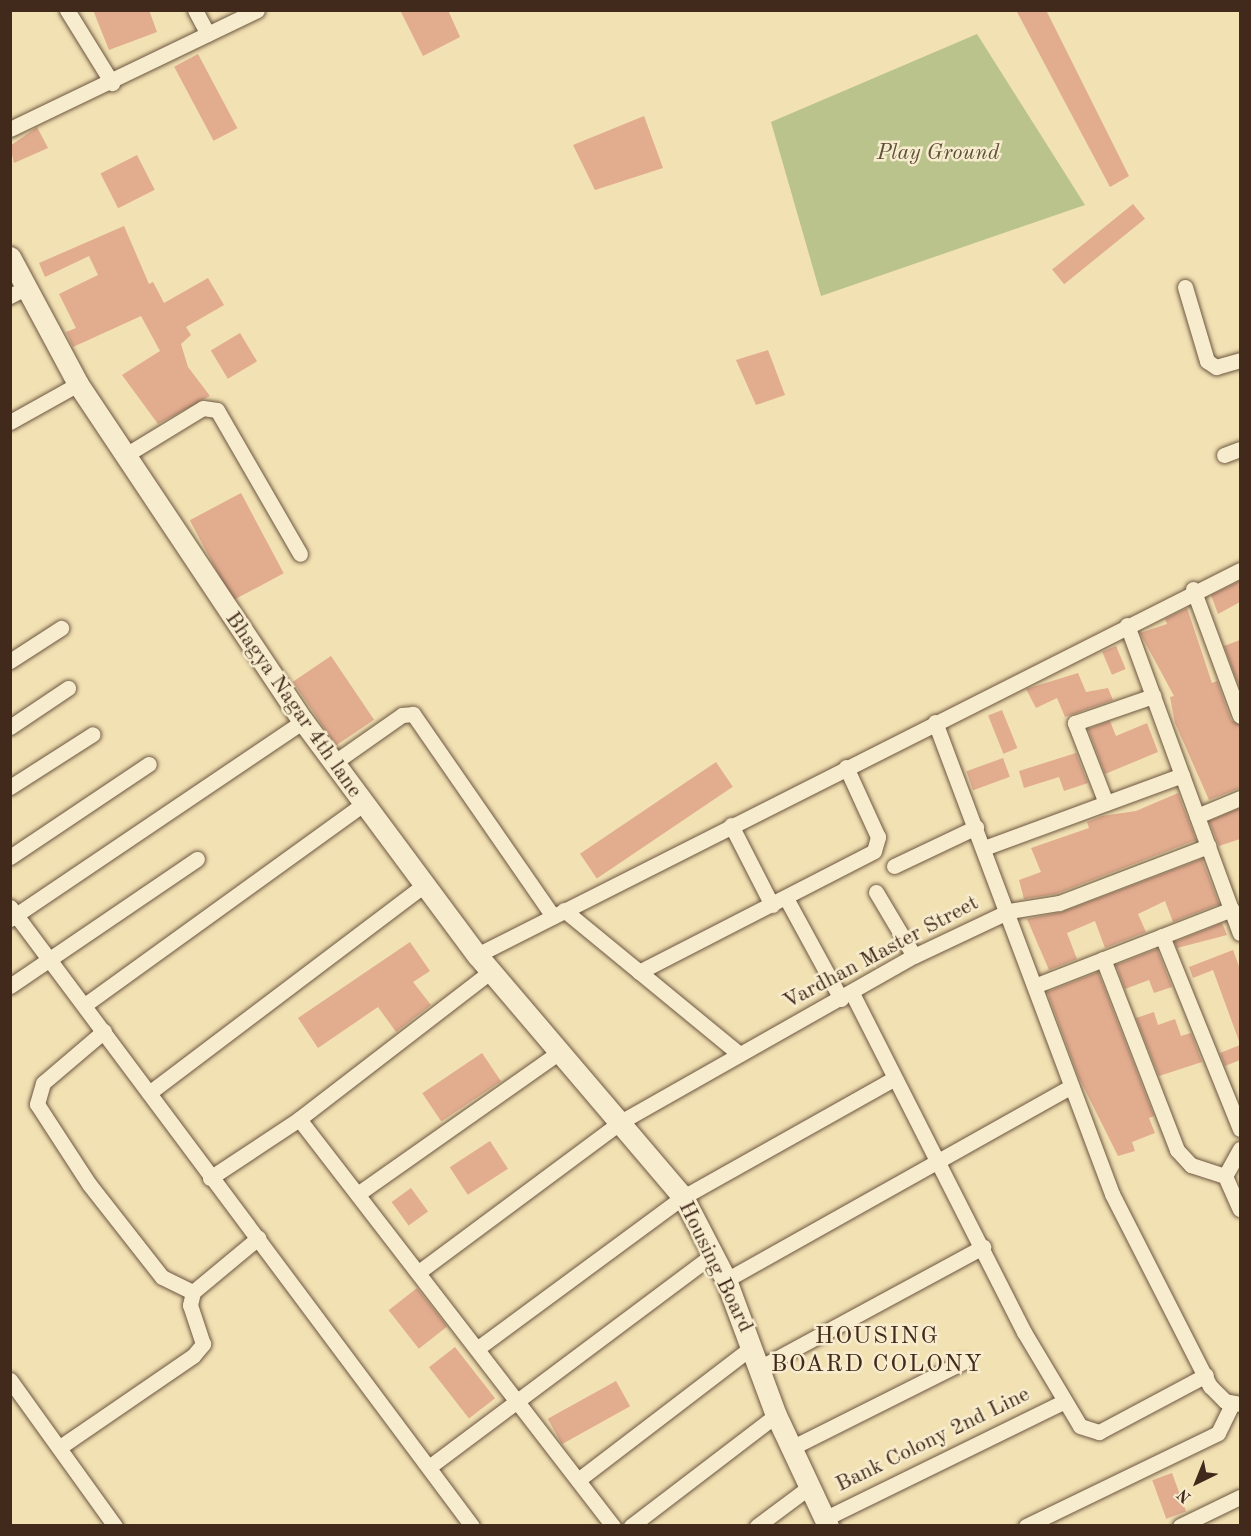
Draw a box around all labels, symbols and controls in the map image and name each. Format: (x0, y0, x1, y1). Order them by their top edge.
park label: Play Ground (877, 141, 999, 167)
street label: Bhagya Nagar 4th lane (219, 607, 367, 803)
street label: Vardhan Master Street (779, 890, 983, 1016)
street label: Housing Board (672, 1197, 758, 1337)
district label: HOUSING BOARD COLONY (771, 1324, 983, 1380)
street label: Bank Colony 2nd Line (832, 1382, 1034, 1498)
north arrow (1167, 1452, 1227, 1512)
text: N (1175, 1485, 1195, 1505)

